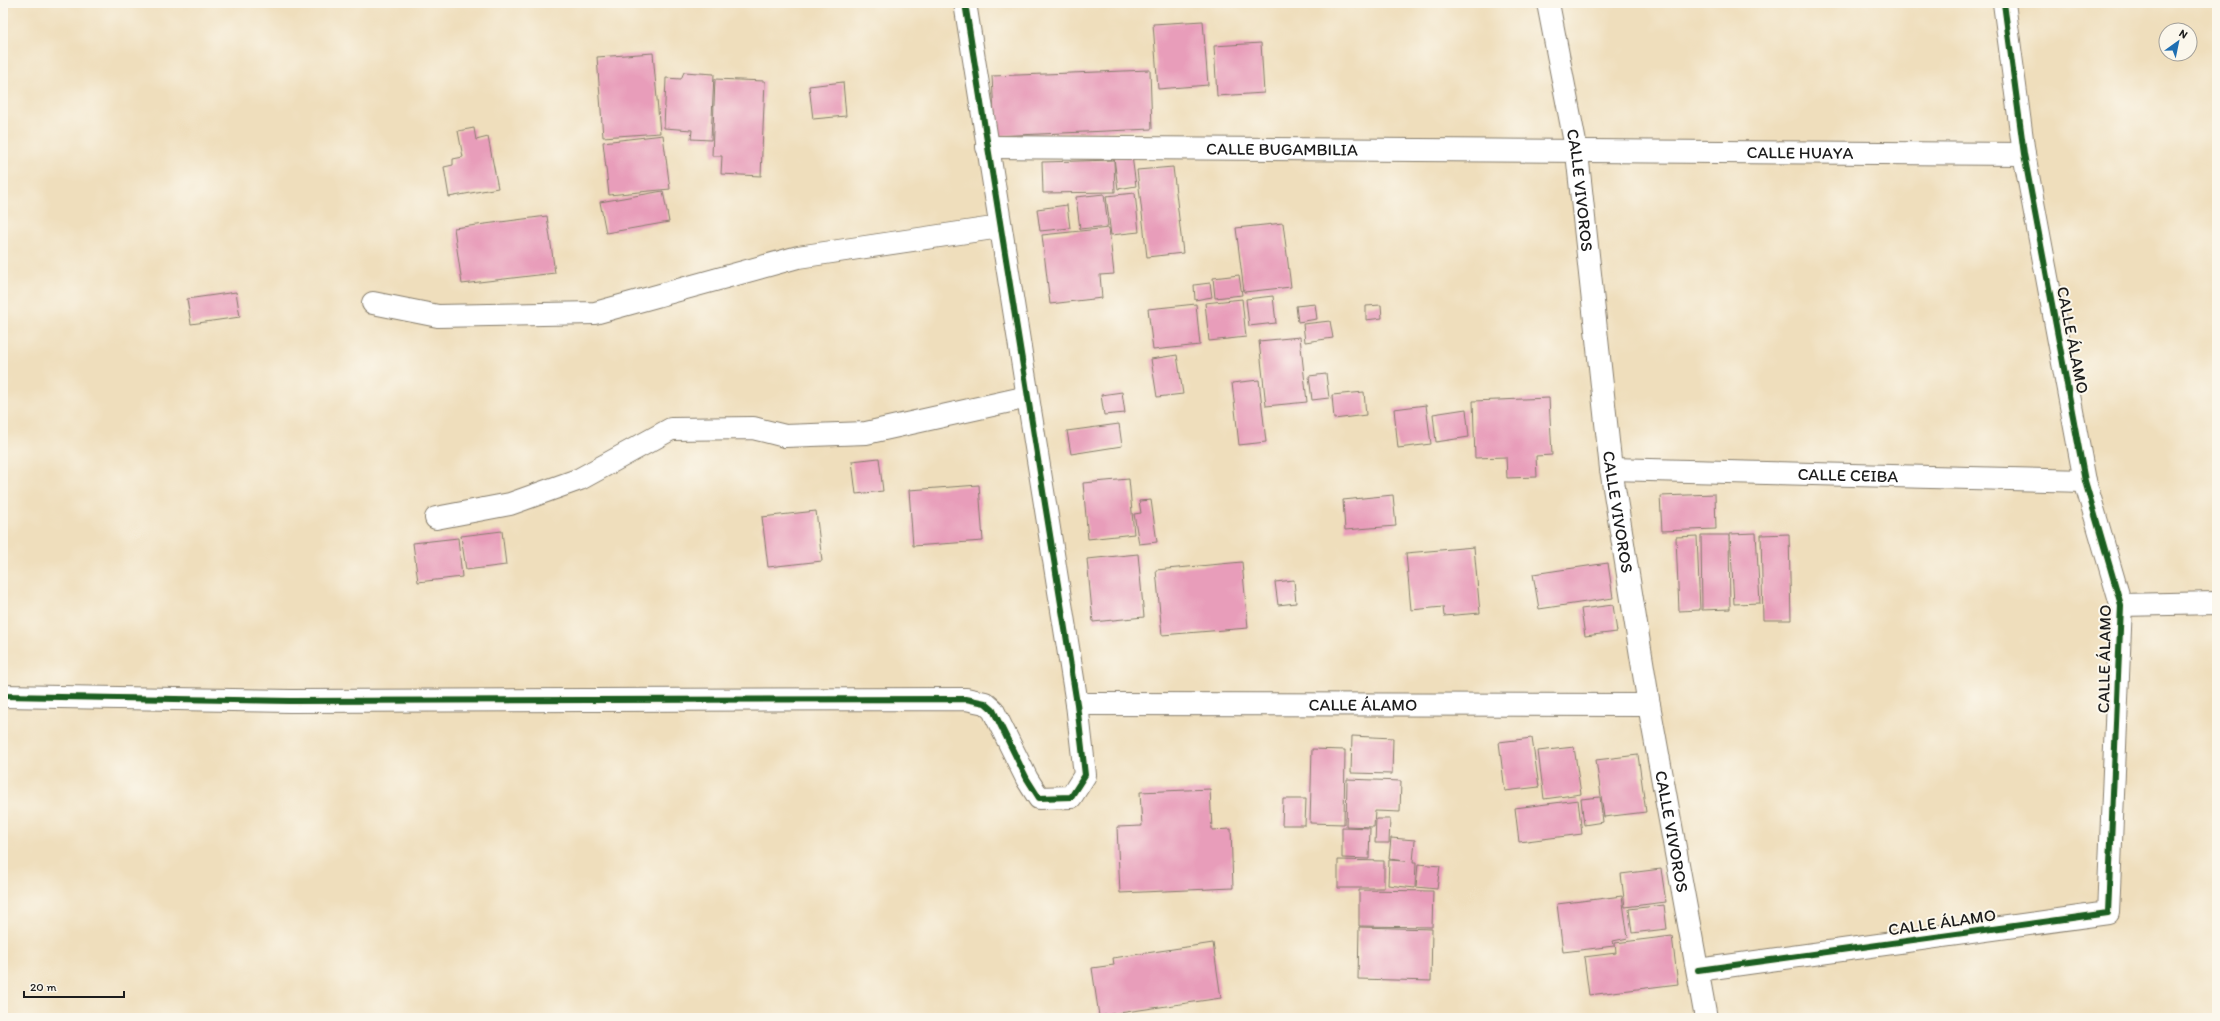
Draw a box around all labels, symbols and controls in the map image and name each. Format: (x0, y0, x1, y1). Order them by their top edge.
north arrow (2158, 22, 2198, 62)
text: N (2177, 27, 2190, 42)
street label: CALLE VIVOROS (1563, 127, 1598, 252)
street label: CALLE BUGAMBILIA (1206, 138, 1358, 160)
street label: CALLE HUAYA (1746, 142, 1854, 163)
street label: CALLE ÁLAMO (2053, 285, 2093, 395)
street label: CALLE VIVOROS (1599, 450, 1638, 574)
street label: CALLE CEIBA (1797, 464, 1899, 486)
street label: CALLE ÁLAMO (2093, 604, 2115, 714)
street label: CALLE ÁLAMO (1309, 694, 1417, 715)
street label: CALLE VIVOROS (1651, 769, 1693, 894)
street label: CALLE ÁLAMO (1887, 905, 1997, 939)
scale bar (24, 973, 124, 999)
text: 20 m (30, 980, 57, 994)

